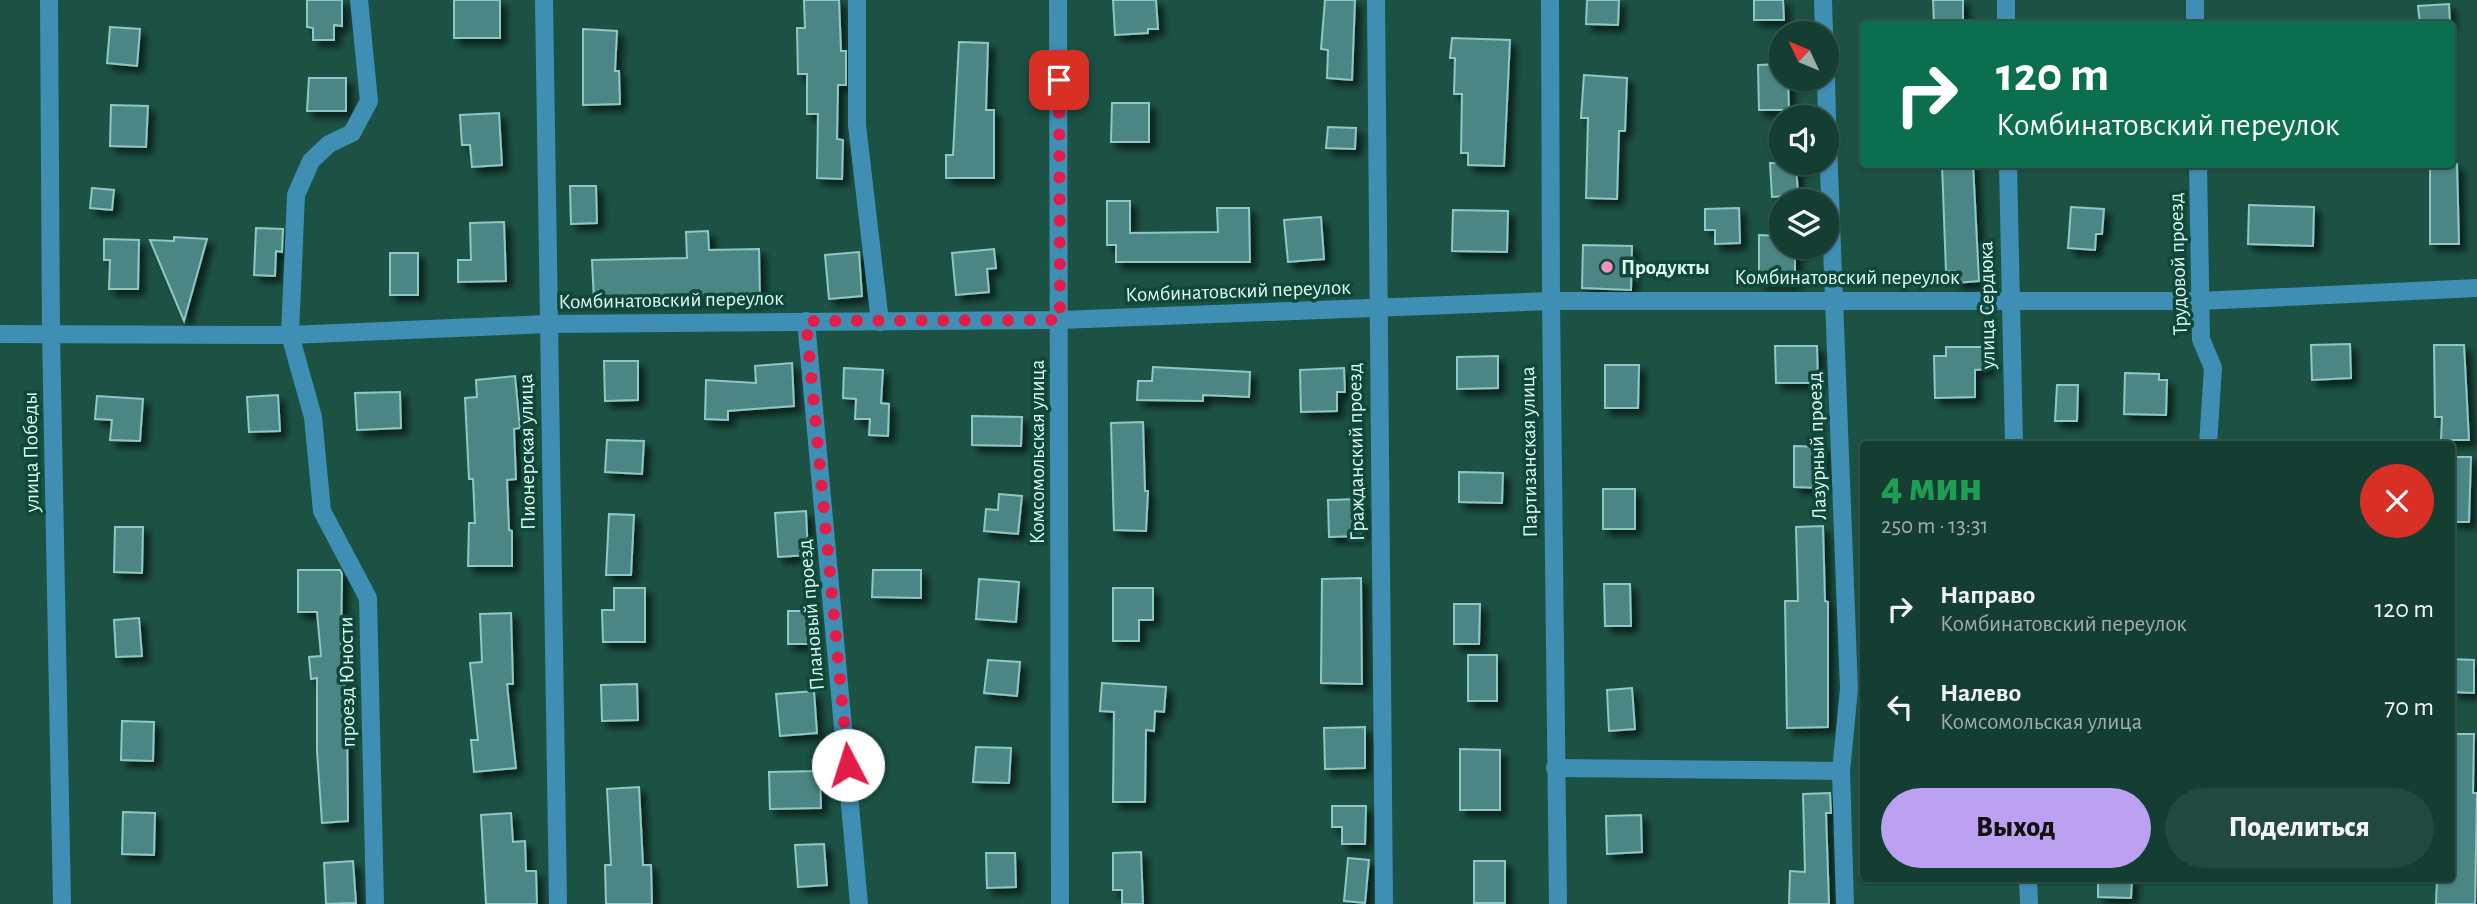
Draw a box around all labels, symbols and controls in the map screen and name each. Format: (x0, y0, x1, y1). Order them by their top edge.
north arrow (1769, 21, 1839, 91)
map controls (1769, 21, 1839, 259)
icon: right (1881, 49, 1972, 140)
pin (1029, 50, 1089, 110)
text: 120 m (1996, 51, 2109, 100)
icon: arrive (1040, 61, 1078, 99)
button: sound (1769, 105, 1839, 175)
text: Комбинатовский переулок (1996, 109, 2340, 141)
button: layers (1769, 189, 1839, 259)
street label: Трудовой проезд (2165, 192, 2191, 336)
street label: улица Сердюка (1975, 240, 1999, 370)
place label: Продукты (1621, 257, 1710, 278)
marker: Продукты (1599, 259, 1615, 275)
street label: Комбинатовский переулок (1734, 267, 1960, 288)
street label: Комбинатовский переулок (1125, 277, 1351, 305)
street label: Комбинатовский переулок (558, 288, 784, 312)
street label: Комсомольская улица (1027, 359, 1048, 544)
street label: Гражданский проезд (1344, 363, 1368, 541)
street label: Партизанская улица (1517, 366, 1541, 538)
street label: Лазурный проезд (1804, 372, 1830, 520)
street label: Пионерская улица (515, 373, 539, 530)
street label: улица Победы (19, 392, 43, 513)
button: close (2360, 464, 2434, 538)
text: 4 мин (1881, 466, 1982, 508)
text: 250 m · 13:31 (1881, 515, 1988, 538)
street label: Плановый проезд (794, 539, 828, 691)
text: Направо (1940, 582, 2035, 608)
icon: right (1881, 590, 1919, 628)
text: 120 m (2374, 596, 2434, 622)
text: Комбинатовский переулок (1940, 613, 2187, 636)
street label: проезд Юности (335, 616, 359, 748)
text: Налево (1940, 680, 2021, 706)
icon: left (1881, 688, 1919, 726)
text: 70 m (2384, 694, 2434, 720)
text: Комсомольская улица (1940, 711, 2142, 734)
position arrow (811, 728, 885, 802)
button: Выход (1881, 788, 2151, 868)
button: Поделиться (2165, 788, 2434, 868)

